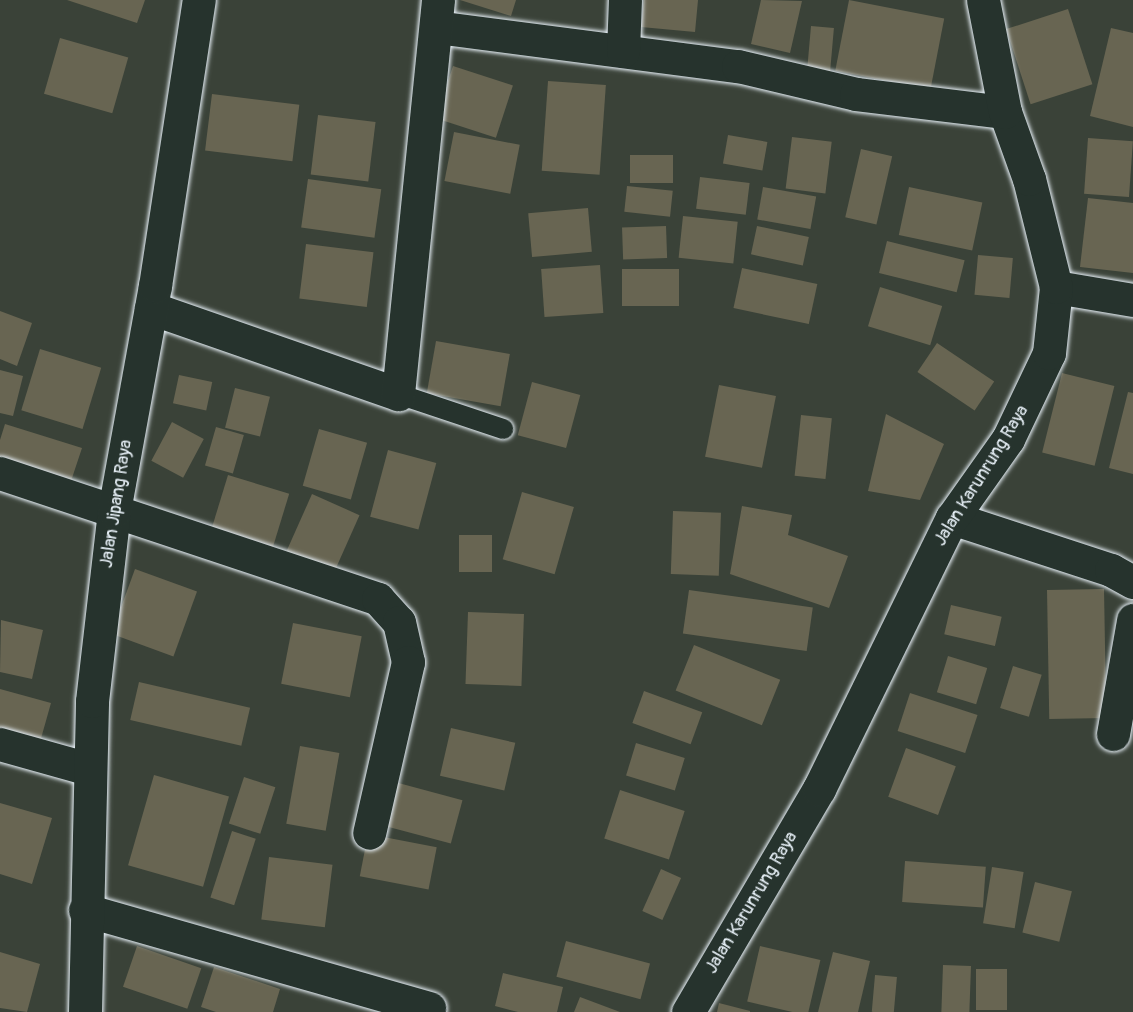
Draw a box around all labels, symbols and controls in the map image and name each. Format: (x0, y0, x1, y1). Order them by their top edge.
street label: Jalan Karunrung Raya (930, 402, 1034, 550)
street label: Jalan Jipang Raya (96, 438, 138, 570)
street label: Jalan Karunrung Raya (701, 828, 803, 978)

